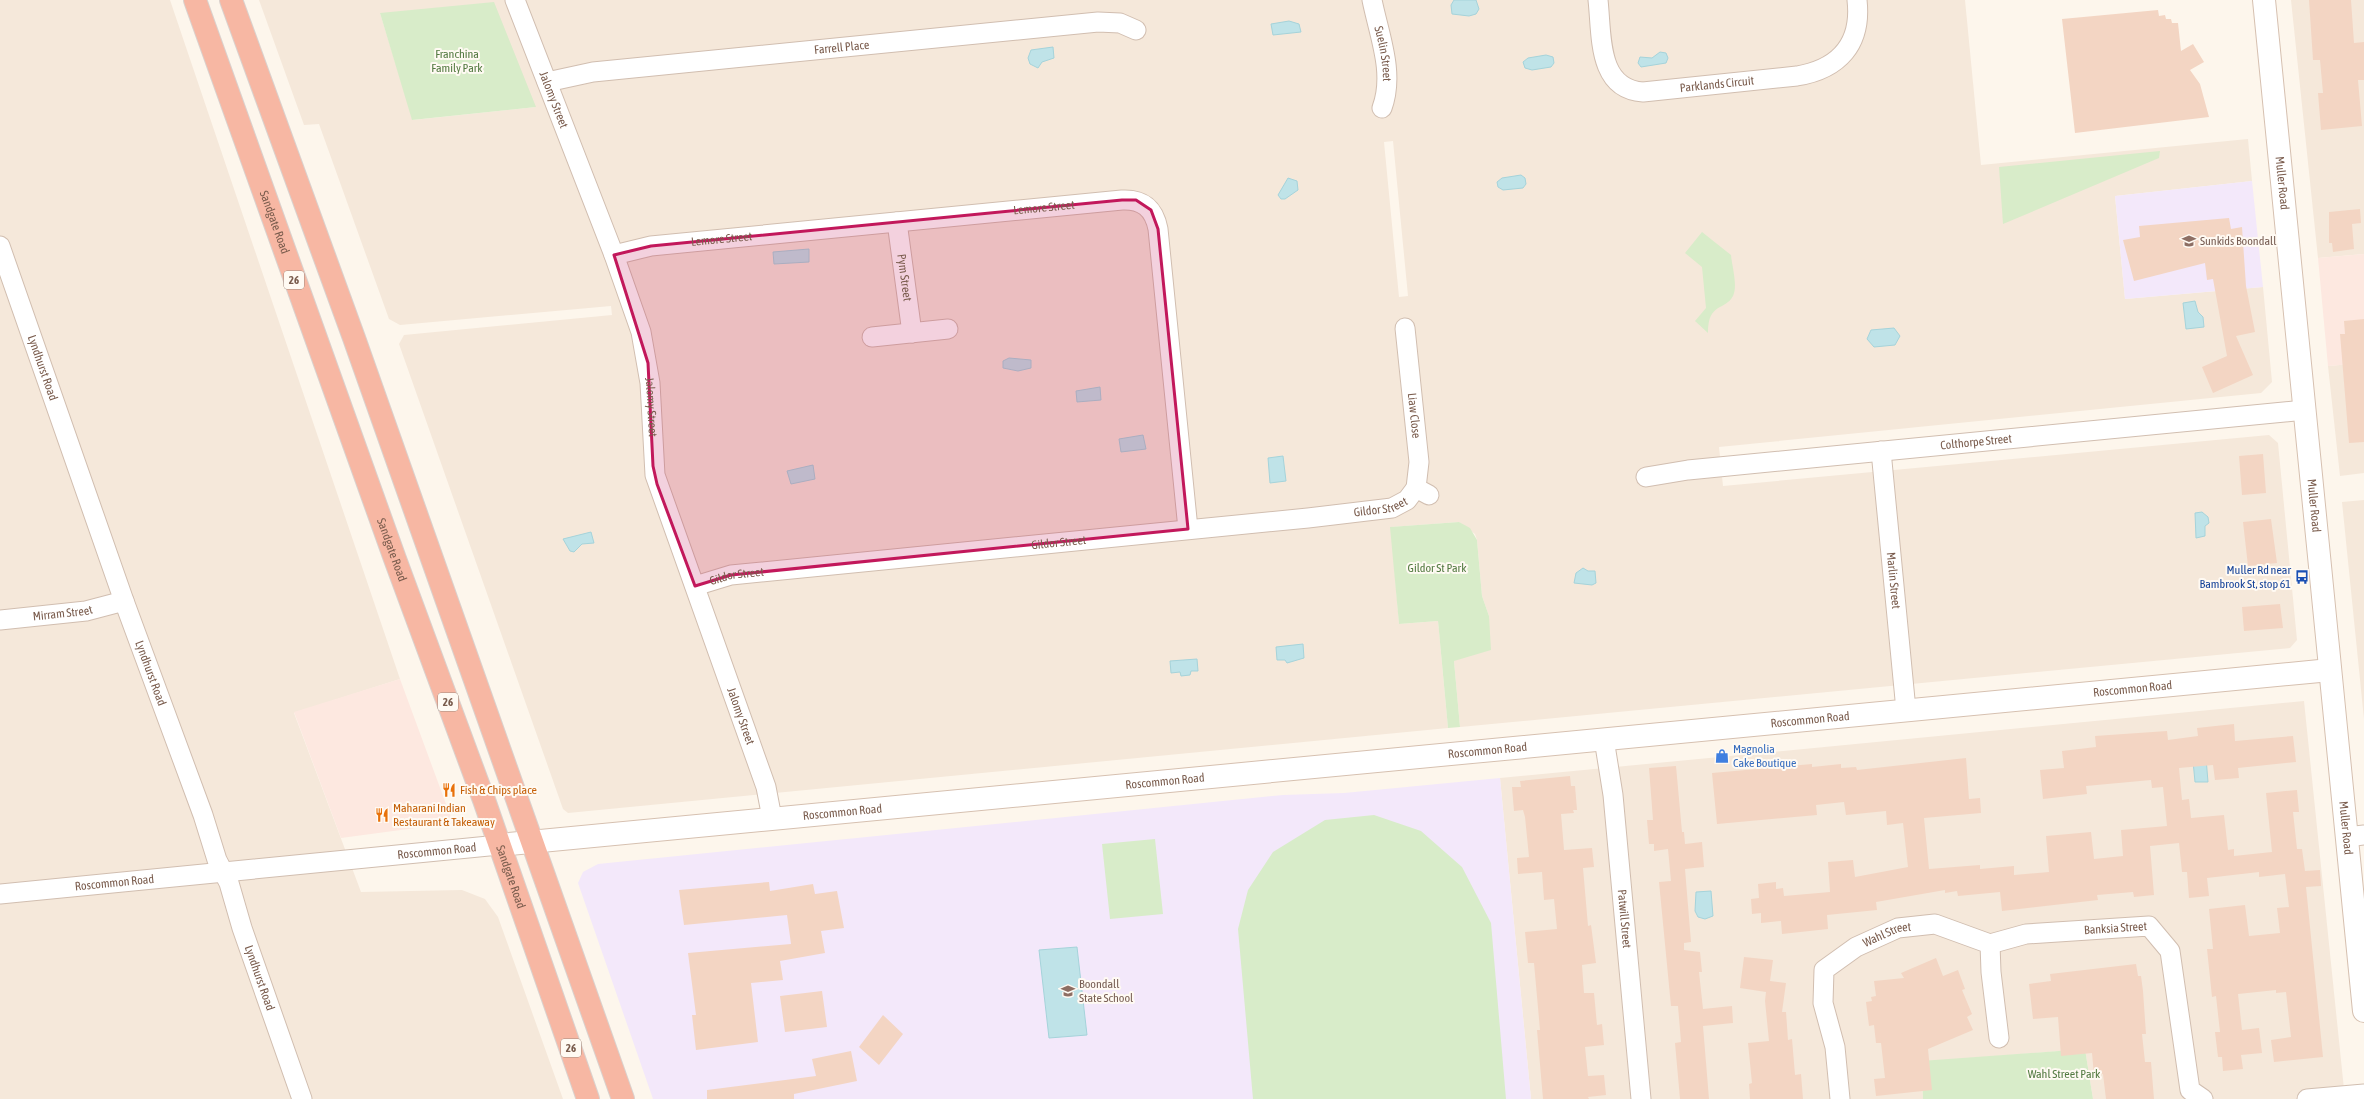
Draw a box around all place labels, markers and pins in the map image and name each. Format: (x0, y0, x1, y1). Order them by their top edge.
school or university icon: Sunkids Boondall (2181, 233, 2197, 249)
place label: Sunkids Boondall (2200, 234, 2277, 248)
place label: Muller Rd near Bambrook St, stop 61 (2200, 563, 2291, 591)
bus stop icon: Muller Rd near Bambrook St, stop 61 (2294, 569, 2310, 585)
place label: Magnolia Cake Boutique (1733, 742, 1796, 770)
shop icon: Magnolia Cake Boutique (1714, 748, 1730, 764)
restaurant icon: Fish & Chips place (441, 782, 457, 798)
place label: Fish & Chips place (460, 783, 537, 797)
place label: Maharani Indian Restaurant & Takeaway (393, 801, 495, 829)
restaurant icon: Maharani Indian Restaurant & Takeaway (374, 807, 390, 823)
place label: Boondall State School (1079, 977, 1134, 1005)
school or university icon: Boondall State School (1060, 983, 1076, 999)

